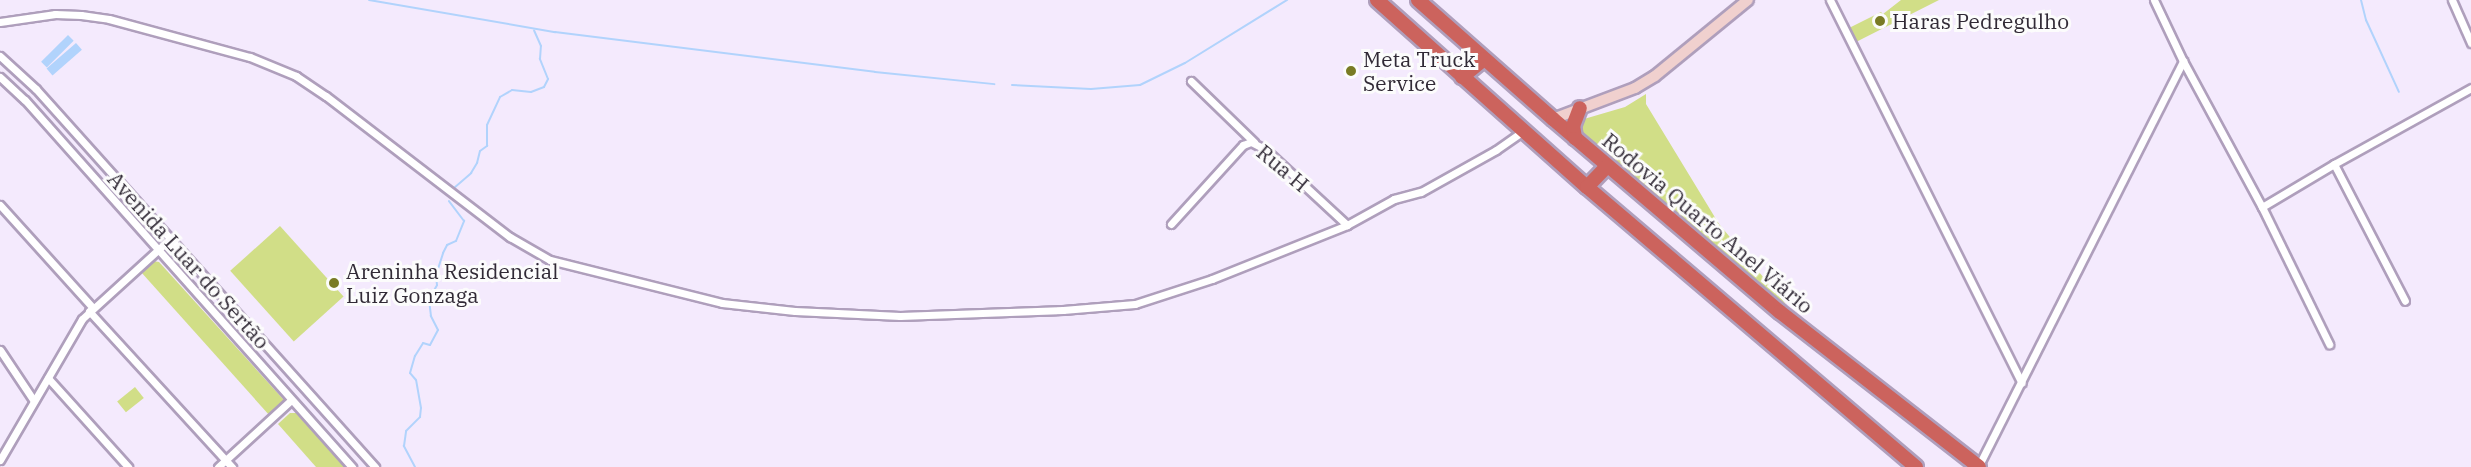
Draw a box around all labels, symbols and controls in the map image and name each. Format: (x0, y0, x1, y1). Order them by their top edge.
place label: Haras Pedregulho (1892, 8, 2069, 34)
marker: Haras Pedregulho (1873, 14, 1887, 28)
place label: Meta Truck Service (1363, 46, 1476, 96)
marker: Meta Truck Service (1344, 64, 1358, 78)
street label: Rodovia Quarto Anel Viário (1598, 127, 1818, 319)
street label: Rua H (1252, 139, 1314, 197)
street label: Avenida Luar do Sertão (103, 166, 275, 354)
place label: Areninha Residencial Luiz Gonzaga (346, 258, 558, 308)
marker: Areninha Residencial Luiz Gonzaga (327, 276, 341, 290)

